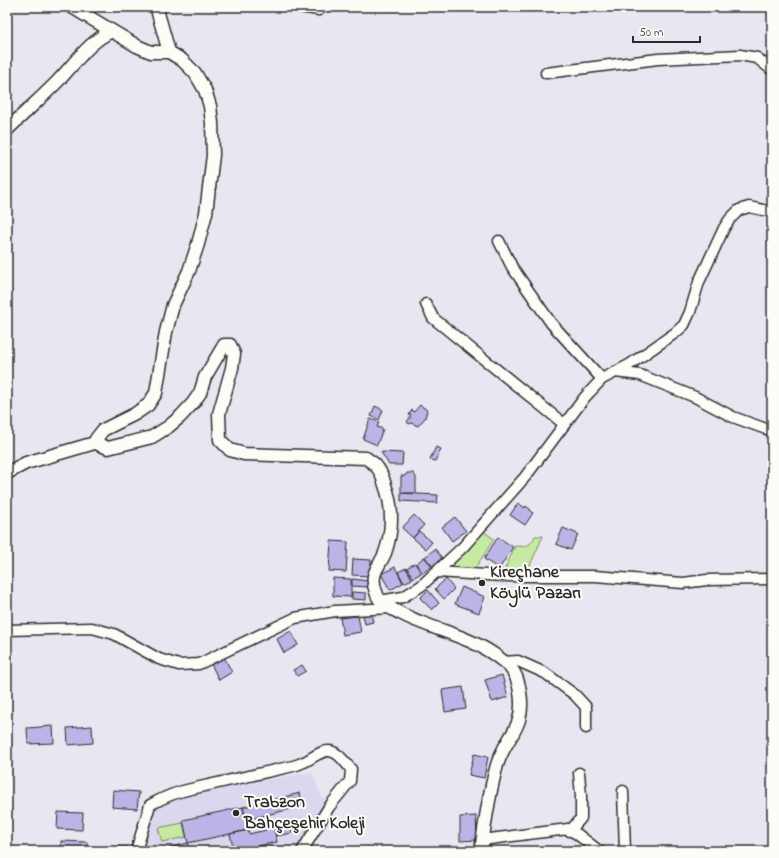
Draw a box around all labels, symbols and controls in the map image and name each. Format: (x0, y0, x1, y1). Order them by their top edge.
scale bar (633, 18, 700, 44)
text: 50 m (639, 24, 663, 42)
place label: Kireçhane Köylü Pazarı (490, 560, 581, 608)
marker: Kireçhane Köylü Pazarı (477, 578, 487, 588)
place label: Trabzon Bahçeşehir Koleji (243, 790, 365, 837)
marker: Trabzon Bahçeşehir Koleji (231, 808, 241, 818)

